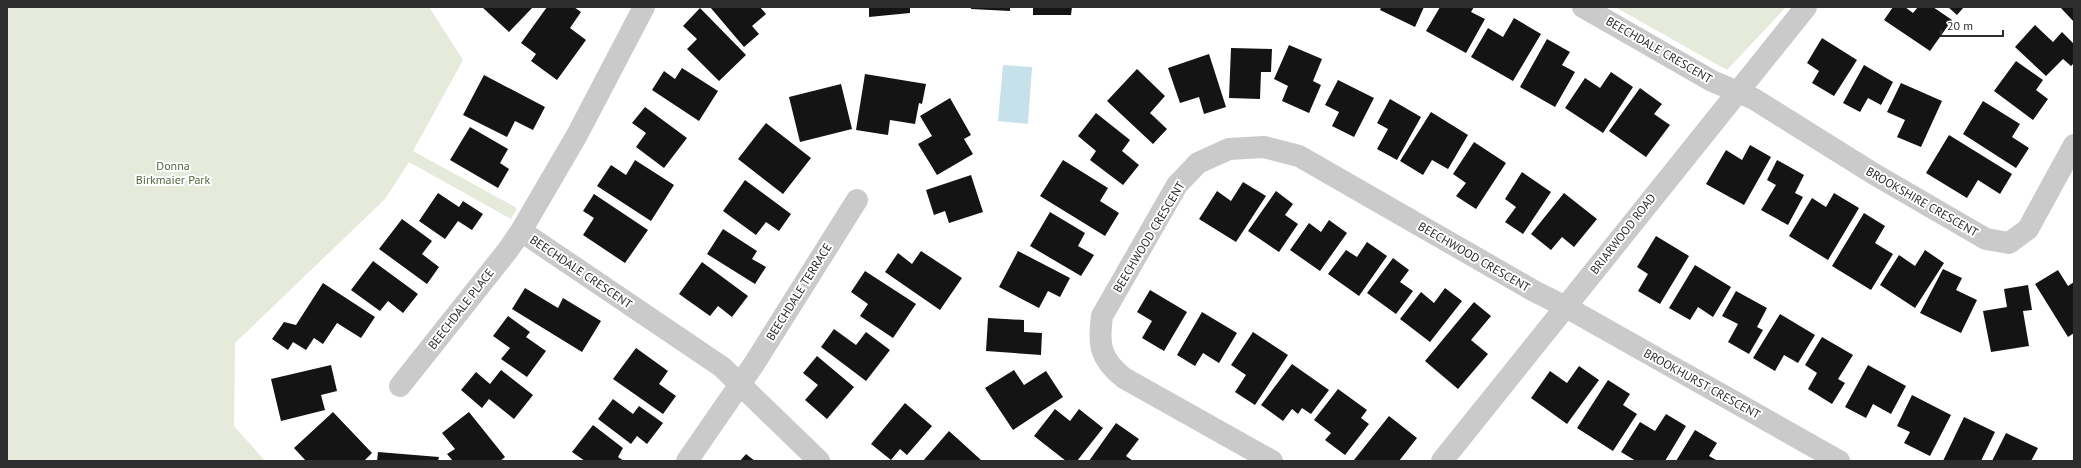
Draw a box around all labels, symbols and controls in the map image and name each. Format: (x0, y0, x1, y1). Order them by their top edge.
scale bar (1941, 12, 2003, 38)
street label: BEECHDALE CRESCENT (1604, 13, 1715, 86)
text: 20 m (1947, 18, 1973, 33)
park label: Donna Birkmaier Park (136, 158, 210, 187)
street label: BROOKSHIRE CRESCENT (1864, 163, 1981, 240)
street label: BEECHWOOD CRESCENT (1109, 178, 1188, 295)
street label: BRIARWOOD ROAD (1587, 190, 1659, 277)
street label: BEECHWOOD CRESCENT (1416, 218, 1533, 295)
street label: BEECHDALE CRESCENT (527, 232, 636, 312)
street label: BEECHDALE TERRACE (763, 240, 835, 343)
street label: BEECHDALE PLACE (424, 265, 497, 352)
street label: BROOKHURST CRESCENT (1641, 345, 1763, 422)

